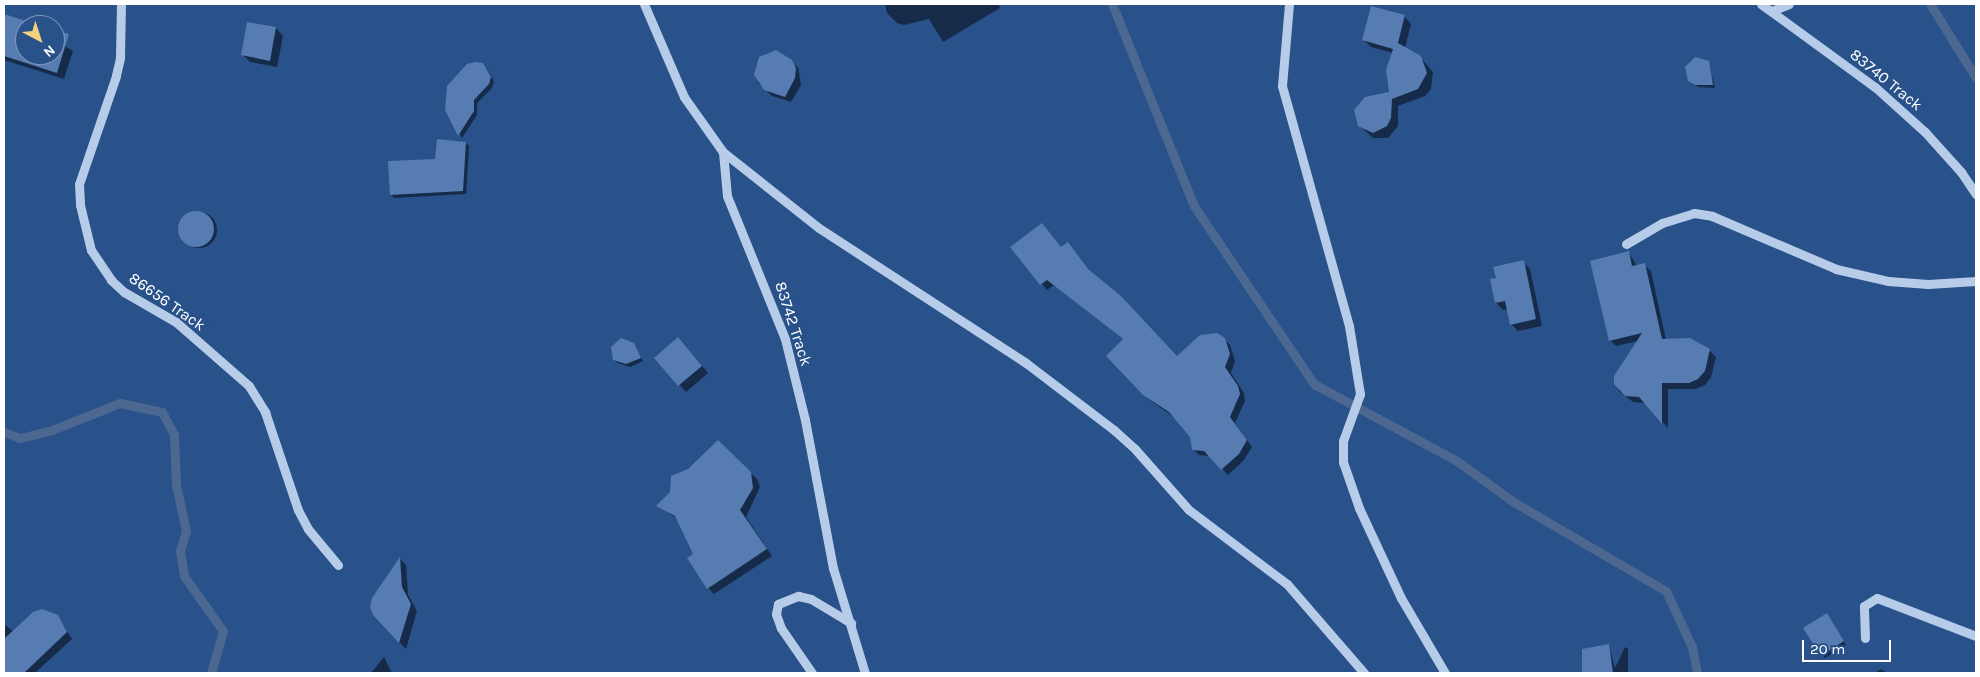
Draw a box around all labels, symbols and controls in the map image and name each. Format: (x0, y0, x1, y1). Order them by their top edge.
north arrow (15, 15, 65, 65)
text: N (40, 41, 59, 61)
street label: 83740 Track (1846, 45, 1926, 115)
street label: 86656 Track (125, 269, 209, 335)
street label: 83742 Track (770, 279, 816, 369)
scale bar (1805, 630, 1894, 662)
text: 20 m (1810, 640, 1845, 658)

